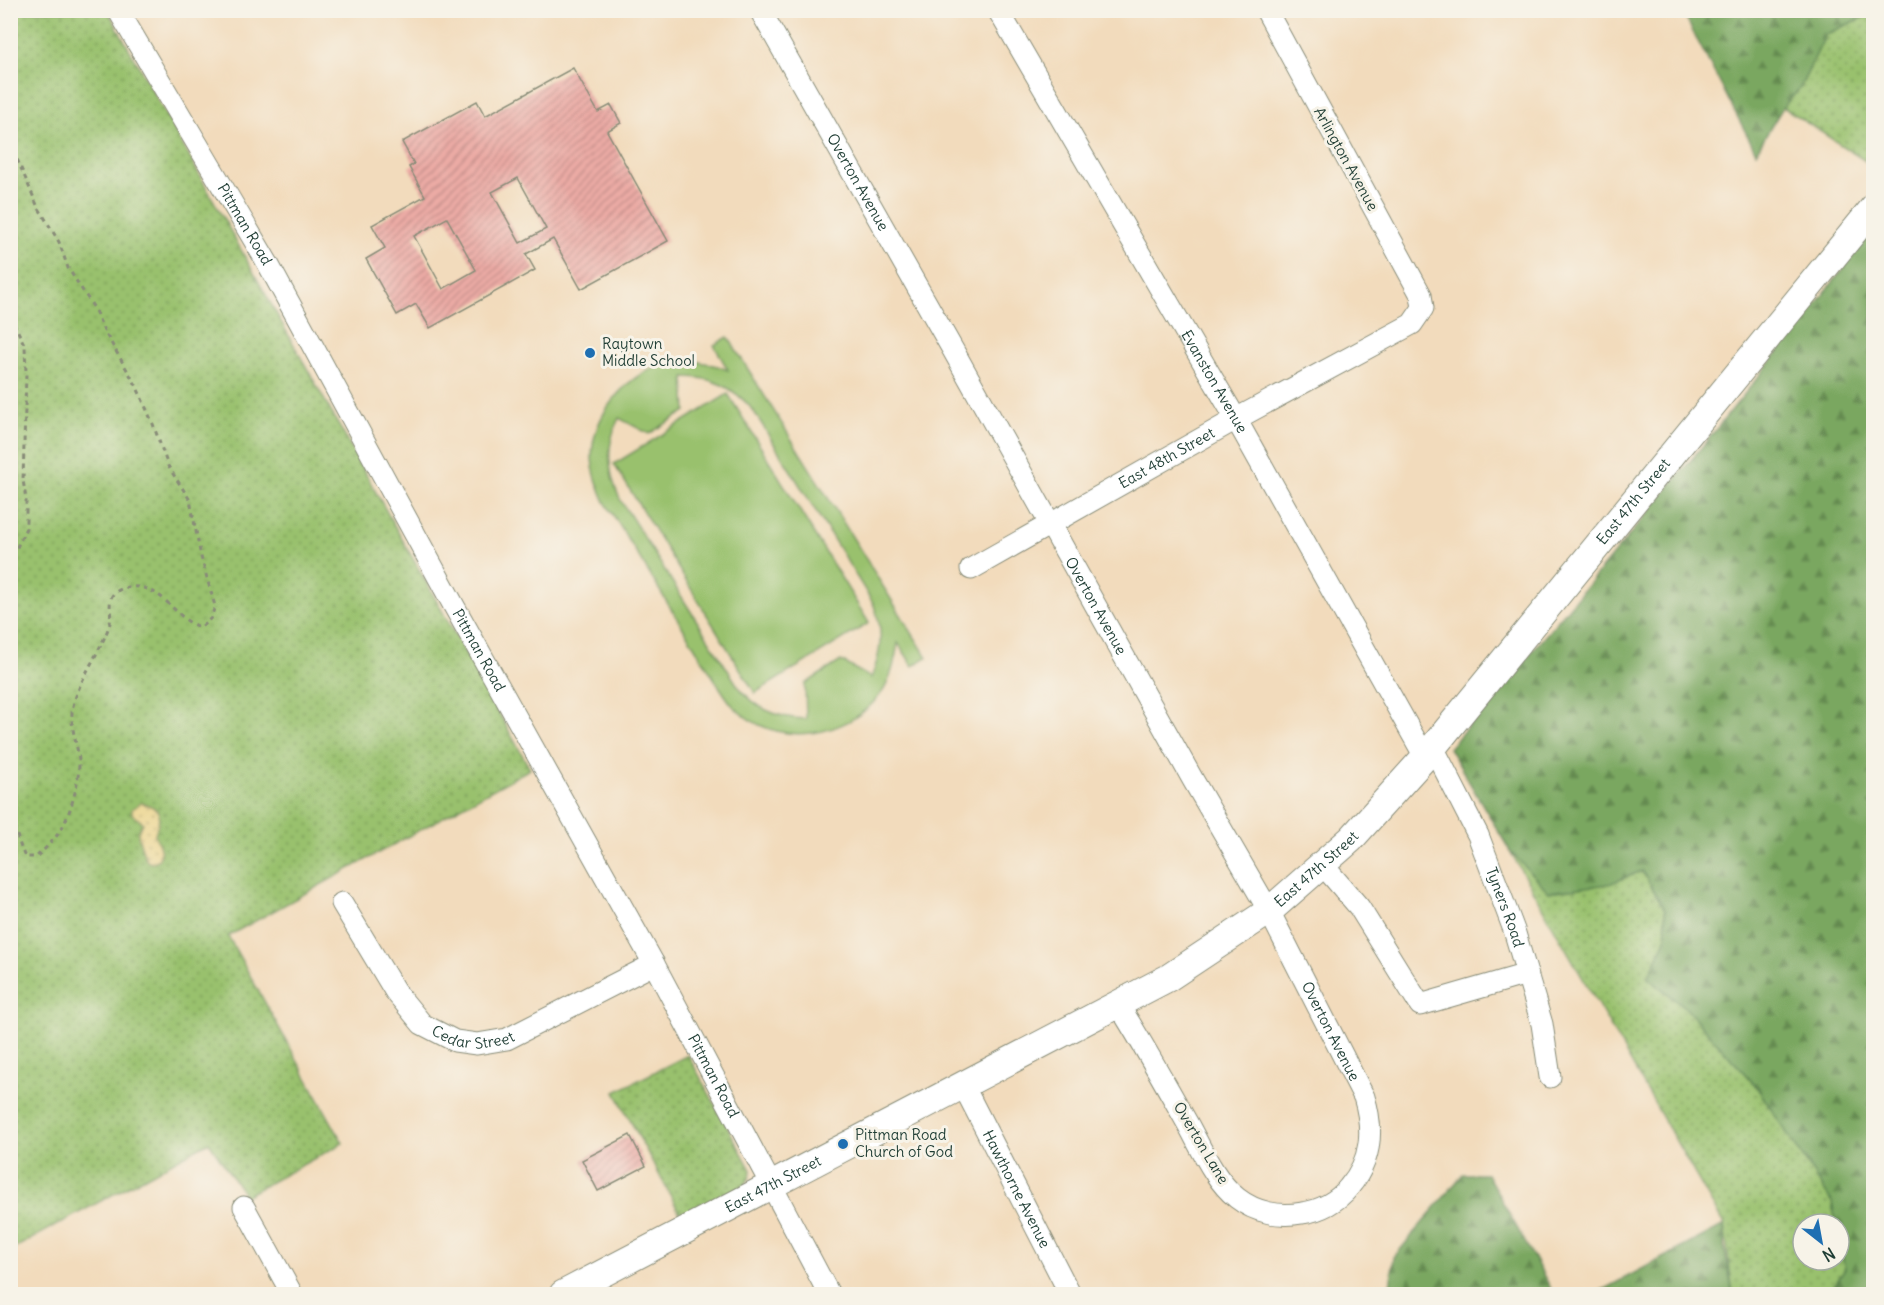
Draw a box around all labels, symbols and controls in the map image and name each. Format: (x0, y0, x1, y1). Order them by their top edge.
street label: Arlington Avenue (1310, 104, 1383, 214)
street label: Overton Avenue (823, 130, 893, 234)
street label: Pittman Road (214, 180, 277, 269)
street label: Evanston Avenue (1177, 326, 1252, 436)
place label: Raytown Middle School (602, 334, 695, 370)
marker: Raytown Middle School (583, 346, 597, 360)
street label: East 48th Street (1115, 423, 1218, 492)
street label: East 47th Street (1592, 454, 1674, 548)
street label: Overton Avenue (1061, 553, 1131, 658)
street label: Pittman Road (449, 605, 510, 695)
street label: East 47th Street (1270, 827, 1362, 911)
street label: Tyners Road (1482, 864, 1529, 949)
street label: Overton Avenue (1298, 978, 1364, 1084)
street label: Cedar Street (429, 1021, 518, 1053)
street label: Pittman Road (684, 1031, 744, 1121)
street label: Overton Lane (1170, 1098, 1233, 1187)
place label: Pittman Road Church of God (855, 1125, 953, 1161)
street label: Hawthorne Avenue (979, 1127, 1055, 1251)
marker: Pittman Road Church of God (836, 1137, 850, 1151)
street label: East 47th Street (721, 1151, 824, 1217)
north arrow (1791, 1212, 1851, 1272)
text: N (1819, 1243, 1839, 1266)

